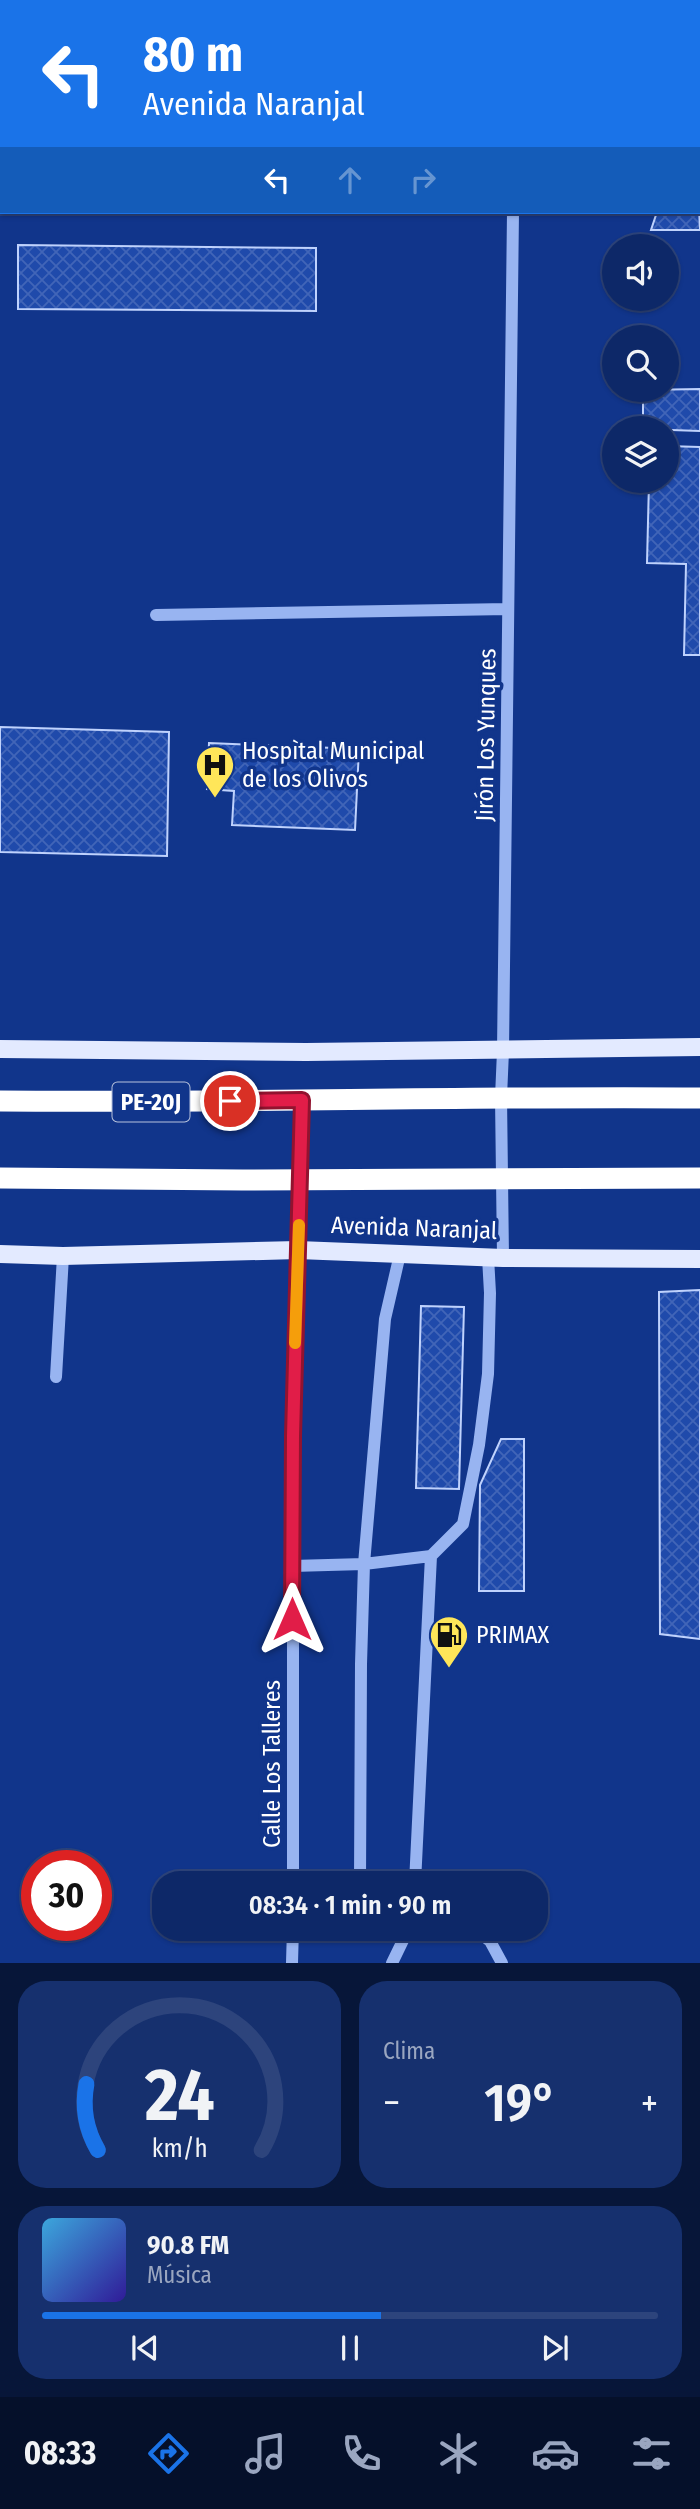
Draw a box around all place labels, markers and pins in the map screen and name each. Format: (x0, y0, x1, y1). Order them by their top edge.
place label: Hospìtal Municipal de los Olivos (242, 737, 424, 793)
hospital icon: Hospìtal Municipal de los Olivos (194, 744, 236, 799)
pin (200, 1071, 260, 1131)
fuel station icon: PRIMAX (428, 1614, 470, 1669)
place label: PRIMAX (476, 1621, 550, 1649)

